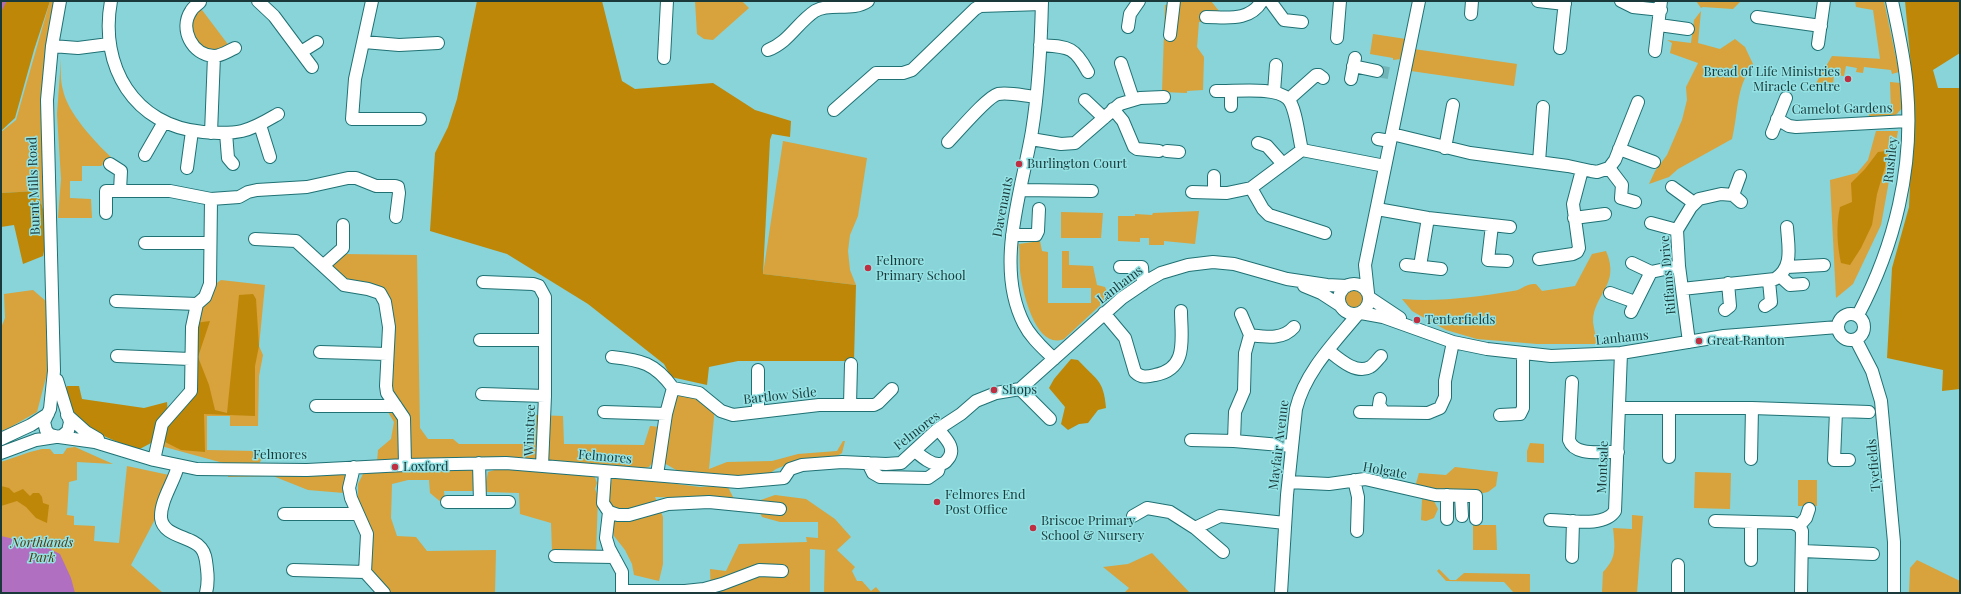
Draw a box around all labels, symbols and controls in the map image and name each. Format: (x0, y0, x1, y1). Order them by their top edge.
place label: Bread of Life Ministries Miracle Centre (1703, 64, 1840, 95)
marker: Bread of Life Ministries Miracle Centre (1843, 74, 1853, 84)
street label: Camelot Gardens (1791, 100, 1893, 118)
street label: Rushley (1881, 136, 1901, 184)
street label: Burnt Mills Road (24, 137, 44, 235)
place label: Burlington Court (1027, 156, 1127, 172)
marker: Burlington Court (1014, 159, 1024, 169)
street label: Davenants (990, 176, 1016, 238)
street label: Riffams Drive (1657, 235, 1679, 315)
place label: Felmore Primary School (876, 253, 966, 284)
marker: Felmore Primary School (863, 263, 873, 273)
street label: Lanhams (1094, 263, 1146, 307)
place label: Tenterfields (1425, 312, 1495, 328)
marker: Tenterfields (1412, 315, 1422, 325)
street label: Lanhams (1595, 327, 1649, 349)
place label: Great Ranton (1707, 333, 1785, 349)
marker: Great Ranton (1694, 336, 1704, 346)
place label: Shops (1002, 382, 1037, 398)
street label: Bartlow Side (742, 384, 818, 408)
marker: Shops (989, 385, 999, 395)
street label: Mayfair Avenue (1266, 399, 1292, 491)
street label: Winstree (521, 404, 539, 456)
street label: Felmores (891, 408, 943, 454)
street label: Tyefields (1864, 438, 1884, 492)
street label: Montsale (1594, 440, 1612, 494)
street label: Felmores (253, 447, 307, 463)
street label: Felmores (577, 447, 633, 467)
place label: Loxford (403, 459, 449, 475)
street label: Holgate (1362, 459, 1408, 483)
marker: Loxford (390, 462, 400, 472)
place label: Felmores End Post Office (945, 487, 1025, 518)
marker: Felmores End Post Office (932, 497, 942, 507)
place label: Briscoe Primary School & Nursery (1041, 513, 1144, 544)
marker: Briscoe Primary School & Nursery (1028, 523, 1038, 533)
park label: Northlands Park (11, 535, 73, 566)

